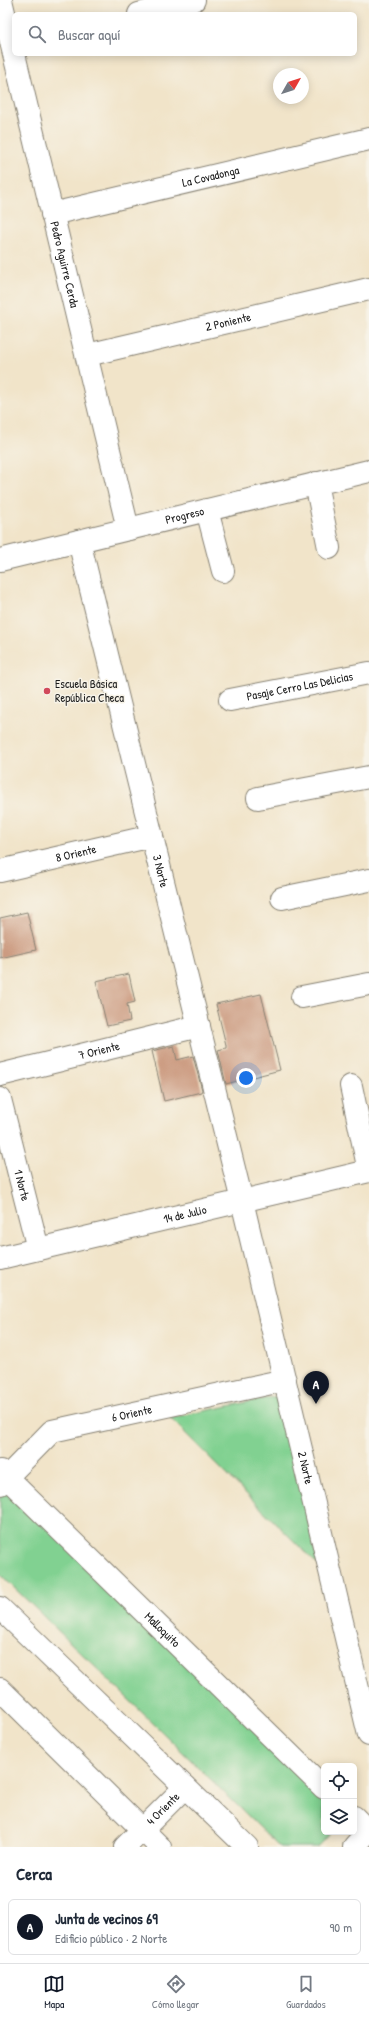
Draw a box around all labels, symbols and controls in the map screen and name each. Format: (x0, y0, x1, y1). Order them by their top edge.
search box (12, 12, 357, 56)
icon: search (26, 23, 48, 45)
text: Buscar aquí (58, 24, 121, 45)
north arrow (273, 68, 309, 104)
street label: La Covadonga (180, 161, 241, 191)
street label: Pedro Aguirre Cerda (46, 219, 84, 310)
street label: 2 Poniente (204, 308, 253, 335)
street label: Progreso (163, 502, 206, 528)
street label: Pasaje Cerro Las Delicias (245, 667, 355, 705)
place label: Escuela Básica República Checa (55, 675, 124, 706)
marker: Escuela Básica República Checa (42, 686, 52, 696)
street label: 8 Oriente (54, 840, 98, 866)
street label: 3 Norte (149, 853, 173, 889)
street label: 7 Oriente (77, 1037, 121, 1063)
your location (236, 1068, 256, 1088)
street label: 1 Norte (10, 1168, 35, 1203)
street label: 14 de Julio (162, 1201, 208, 1227)
pin: A (303, 1371, 329, 1404)
street label: 6 Oriente (110, 1400, 154, 1426)
street label: 2 Norte (294, 1450, 318, 1486)
street label: Malloquito (141, 1608, 184, 1651)
map controls (321, 1763, 357, 1835)
button: locate (321, 1763, 357, 1799)
street label: 4 Oriente (143, 1788, 183, 1829)
button: layers (321, 1799, 357, 1835)
text: Cerca (16, 1862, 52, 1885)
text: Junta de vecinos 69 (55, 1908, 158, 1929)
text: A (27, 1918, 33, 1936)
text: 90 m (330, 1918, 352, 1936)
text: Edificio público · 2 Norte (55, 1929, 167, 1947)
tab: Mapa (43, 1973, 65, 2011)
tab: Cómo llegar (152, 1973, 199, 2011)
tab: Guardados (286, 1973, 326, 2011)

